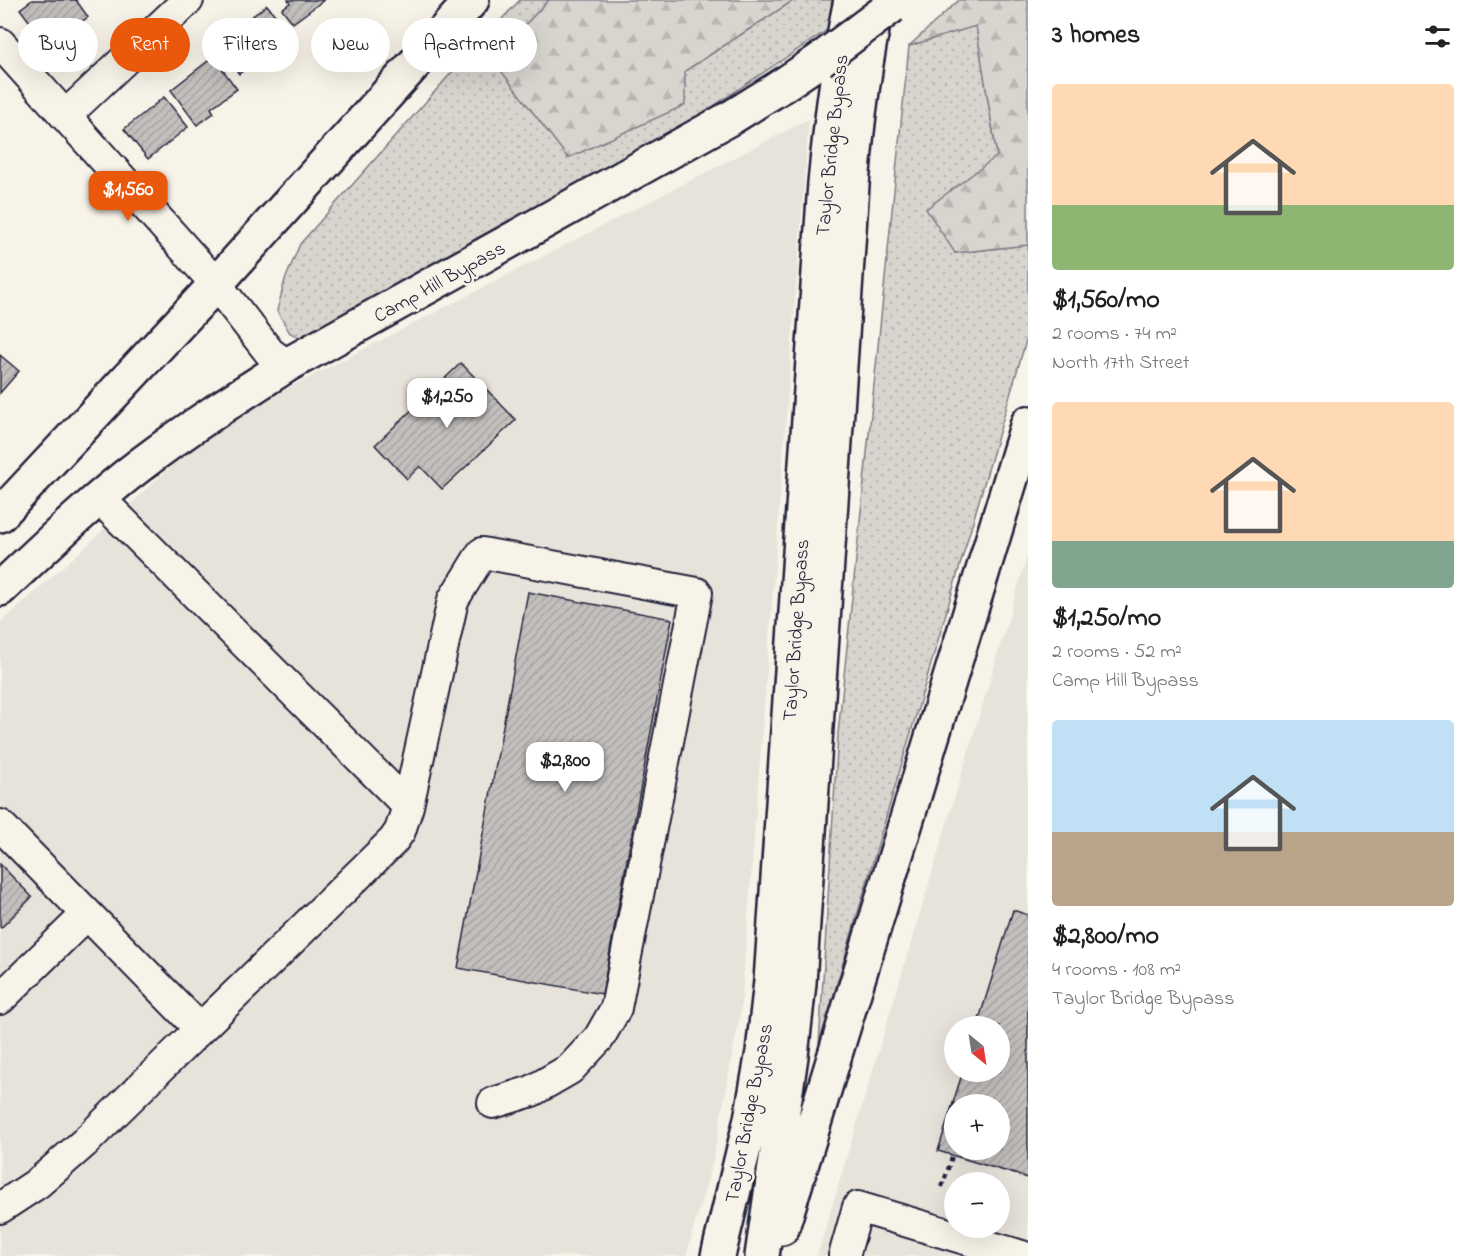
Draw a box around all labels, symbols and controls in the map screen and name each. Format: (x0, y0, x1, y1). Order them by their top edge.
text: 3 homes (1052, 17, 1140, 55)
chip: Buy (18, 18, 98, 72)
chip: Rent (110, 18, 190, 72)
chip: Filters (202, 18, 299, 72)
chip: New (311, 18, 390, 72)
chip: Apartment (402, 18, 537, 72)
icon: filters (1421, 20, 1454, 53)
street label: Taylor Bridge Bypass (810, 53, 858, 238)
icon: home (1199, 123, 1307, 231)
pin: $1,560 (79, 171, 177, 222)
text: $1,560 (103, 176, 153, 205)
street label: Camp Hill Bypass (369, 235, 511, 331)
text: $1,560/mo (1052, 282, 1160, 320)
text: 2 rooms · 74 m² (1052, 320, 1177, 349)
text: North 17th Street (1052, 349, 1190, 378)
pin: $1,250 (398, 378, 496, 429)
text: $1,250 (421, 383, 473, 412)
icon: home (1199, 441, 1307, 549)
street label: Taylor Bridge Bypass (777, 538, 819, 722)
text: $1,250/mo (1052, 600, 1161, 638)
text: 2 rooms · 52 m² (1052, 638, 1182, 667)
text: Camp Hill Bypass (1052, 667, 1199, 696)
pin: $2,800 (516, 742, 614, 793)
text: $2,800 (540, 747, 590, 776)
icon: home (1199, 759, 1307, 867)
text: $2,800/mo (1052, 918, 1159, 956)
text: 4 rooms · 108 m² (1052, 956, 1181, 985)
text: Taylor Bridge Bypass (1052, 985, 1234, 1014)
north arrow (944, 1016, 1010, 1082)
map controls (944, 1016, 1010, 1238)
street label: Taylor Bridge Bypass (719, 1021, 783, 1206)
button: + (944, 1094, 1010, 1160)
button: − (944, 1172, 1010, 1238)

